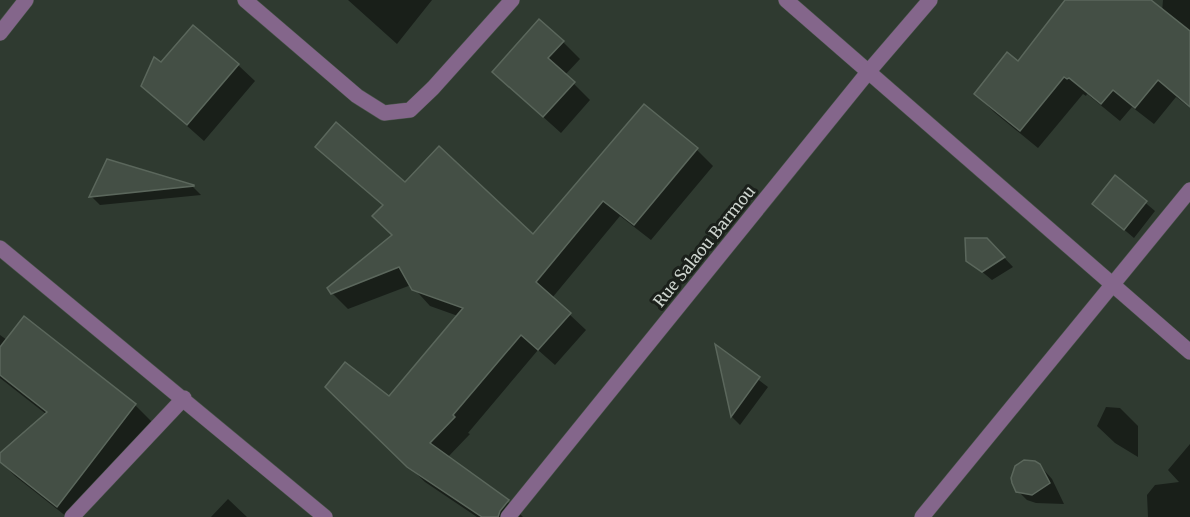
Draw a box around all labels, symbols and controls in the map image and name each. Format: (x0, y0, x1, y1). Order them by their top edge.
street label: Rue Salaou Barmou (649, 181, 759, 311)

